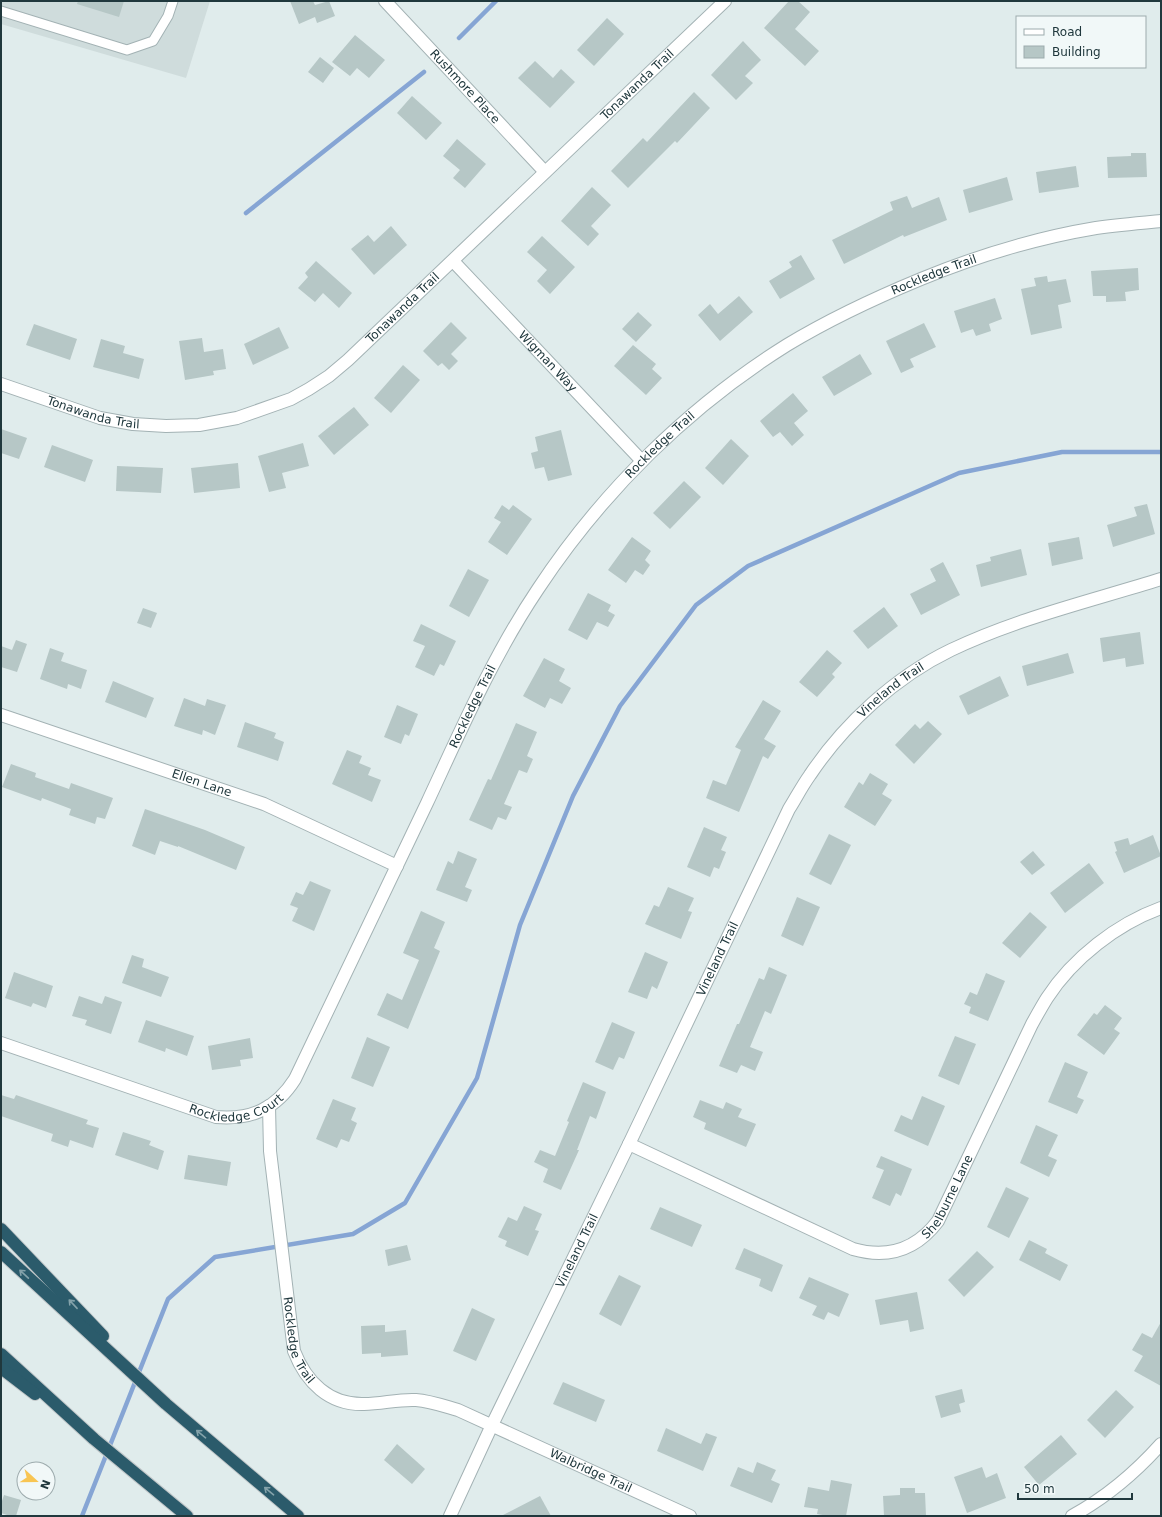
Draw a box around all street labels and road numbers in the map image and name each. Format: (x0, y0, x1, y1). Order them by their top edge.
street label: Tonawanda Trail (597, 46, 677, 123)
street label: Rushmore Place (427, 47, 503, 126)
street label: Rockledge Trail (889, 252, 978, 298)
street label: Tonawanda Trail (362, 270, 442, 347)
street label: Wigman Way (516, 328, 580, 395)
street label: Tonawanda Trail (44, 393, 140, 431)
street label: Rockledge Trail (622, 409, 698, 481)
street label: Vineland Trail (855, 660, 926, 720)
street label: Rockledge Trail (446, 663, 499, 750)
street label: Ellen Lane (170, 766, 233, 800)
street label: Vineland Trail (694, 919, 741, 998)
street label: Rockledge Court (187, 1091, 286, 1125)
street label: Shelburne Lane (919, 1153, 976, 1242)
street label: Vineland Trail (553, 1212, 601, 1290)
street label: Rockledge Trail (281, 1296, 317, 1386)
street label: Walbridge Trail (548, 1446, 634, 1495)

